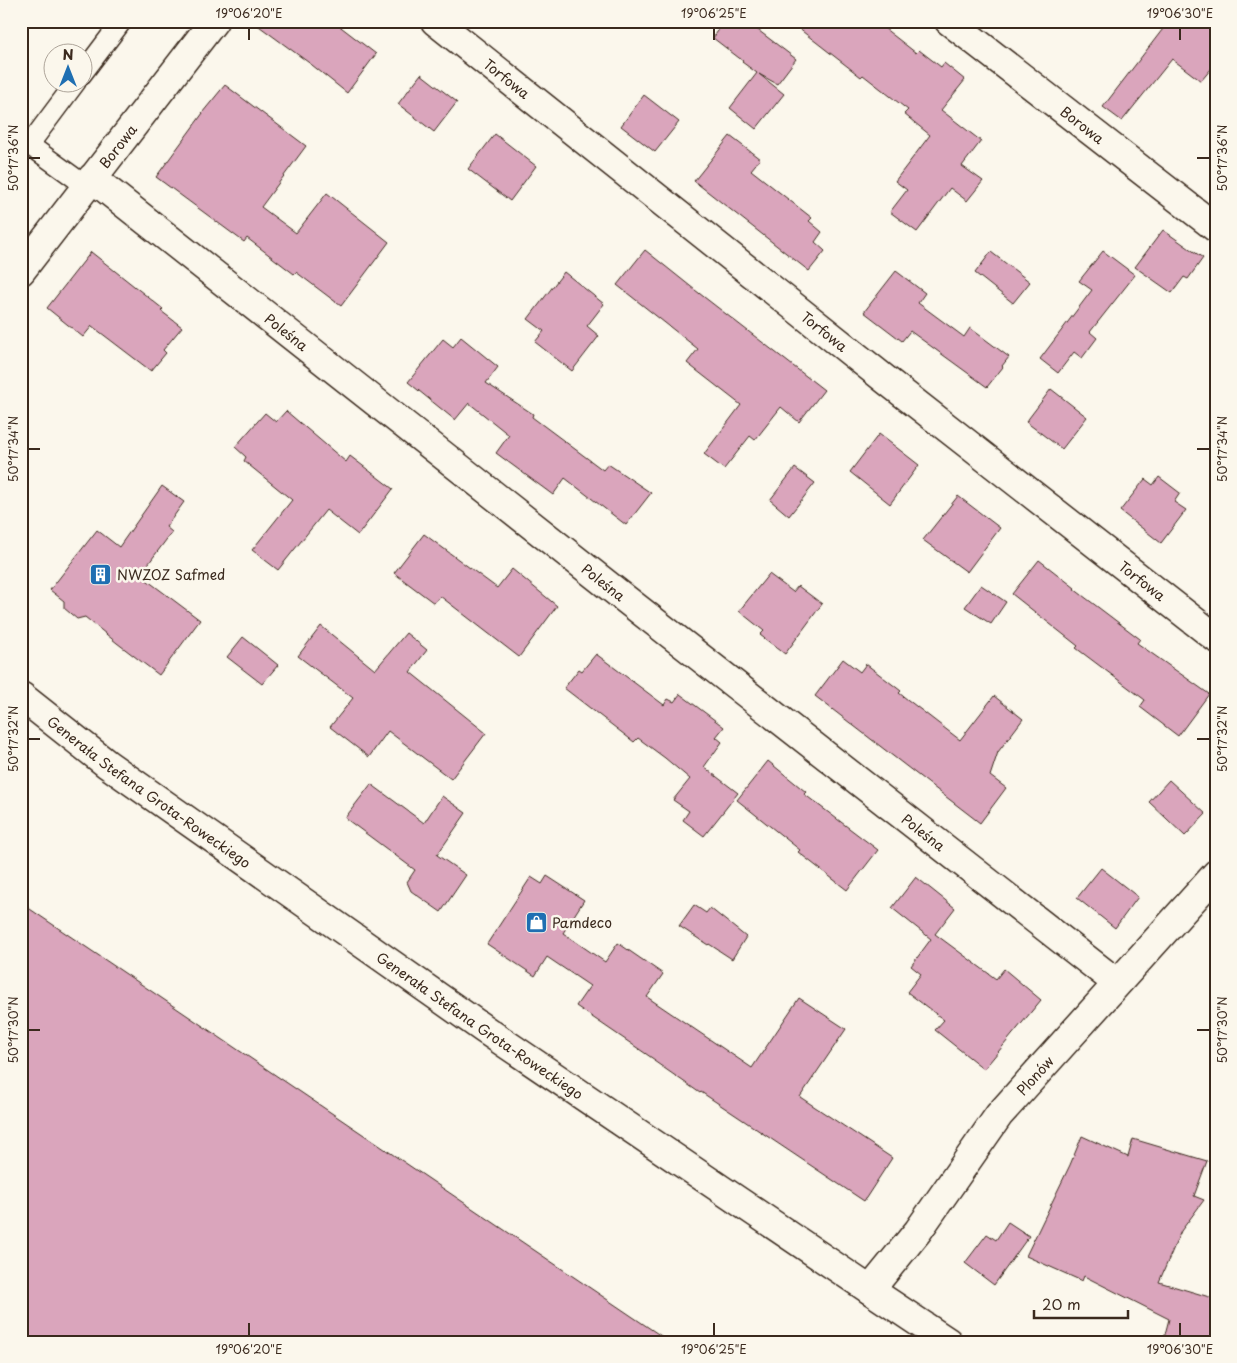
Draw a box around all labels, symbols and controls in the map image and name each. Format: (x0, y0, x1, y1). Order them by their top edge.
text: 19°06'20"E (216, 4, 282, 22)
text: 19°06'25"E (681, 4, 747, 22)
text: 19°06'30"E (1147, 4, 1213, 22)
north arrow (42, 42, 92, 92)
text: N (62, 44, 74, 65)
street label: Torfowa (479, 53, 535, 103)
street label: Borowa (1056, 101, 1109, 148)
street label: Borowa (94, 119, 141, 172)
text: 50°17'36"N (4, 125, 22, 191)
text: 50°17'36"N (1213, 125, 1231, 191)
street label: Torfowa (797, 306, 853, 356)
street label: Poleśna (260, 308, 313, 356)
text: 50°17'34"N (4, 416, 22, 482)
text: 50°17'34"N (1213, 416, 1231, 482)
street label: Torfowa (1115, 556, 1170, 606)
street label: Poleśna (578, 558, 630, 606)
building icon: NWZOZ Safmed (89, 562, 113, 586)
place label: NWZOZ Safmed (117, 564, 225, 585)
text: 50°17'32"N (4, 706, 22, 772)
text: 50°17'32"N (1213, 706, 1231, 772)
street label: Generała Stefana Grota-Roweckiego (43, 710, 255, 873)
street label: Poleśna (897, 808, 950, 856)
shop icon: Pamdeco (524, 910, 548, 934)
place label: Pamdeco (552, 912, 612, 933)
street label: Generała Stefana Grota-Roweckiego (372, 946, 588, 1104)
text: 50°17'30"N (4, 996, 22, 1064)
text: 50°17'30"N (1213, 996, 1231, 1064)
street label: Plonów (1011, 1051, 1058, 1100)
scale bar (1034, 1288, 1128, 1320)
text: 20 m (1042, 1292, 1081, 1315)
text: 19°06'20"E (216, 1340, 282, 1358)
text: 19°06'25"E (681, 1340, 747, 1358)
text: 19°06'30"E (1147, 1340, 1213, 1358)

